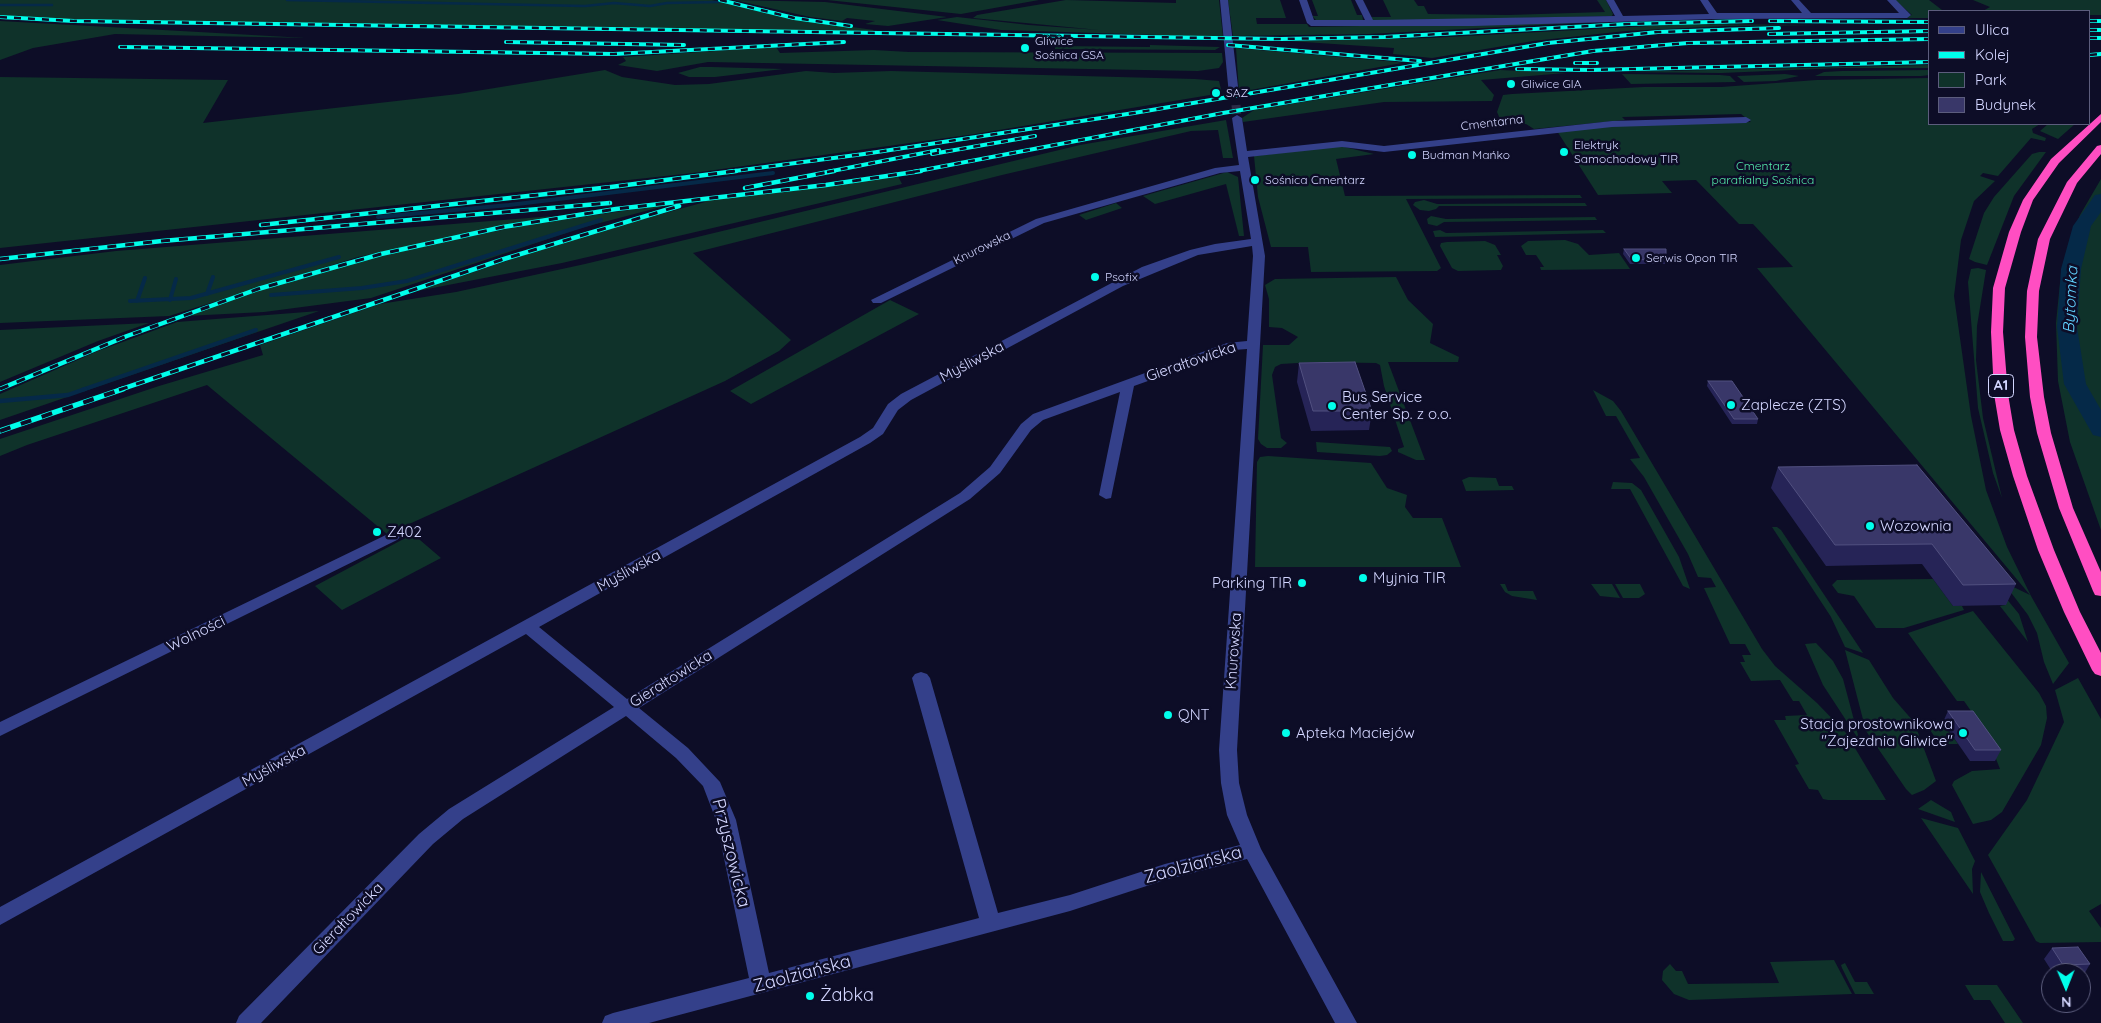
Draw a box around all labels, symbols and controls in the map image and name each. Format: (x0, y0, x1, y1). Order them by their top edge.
legend (1928, 10, 2091, 125)
text: Ulica (1975, 20, 2009, 39)
place label: Gliwice Sośnica GSA (1035, 34, 1104, 62)
marker: Gliwice Sośnica GSA (1019, 42, 1031, 54)
text: Kolej (1975, 45, 2010, 64)
text: Park (1975, 70, 2007, 89)
place label: Gliwice GlA (1521, 77, 1581, 91)
marker: Gliwice GlA (1505, 78, 1517, 90)
place label: SAZ (1226, 86, 1248, 100)
marker: SAZ (1210, 87, 1222, 99)
text: Budynek (1975, 95, 2036, 114)
street label: Cmentarna (1460, 112, 1524, 134)
place label: Elektryk Samochodowy TIR (1574, 138, 1678, 166)
marker: Elektryk Samochodowy TIR (1558, 146, 1570, 158)
place label: Budman Mańko (1422, 148, 1510, 162)
marker: Budman Mańko (1406, 149, 1418, 161)
park label: Cmentarz parafialny Sośnica (1712, 159, 1814, 187)
place label: Sośnica Cmentarz (1265, 173, 1365, 187)
marker: Sośnica Cmentarz (1249, 174, 1261, 186)
street label: Knurowska (951, 228, 1013, 268)
place label: Serwis Opon TIR (1646, 251, 1737, 265)
marker: Serwis Opon TIR (1630, 252, 1642, 264)
water label: Bytomka (2060, 266, 2082, 334)
place label: Psofix (1105, 270, 1138, 284)
marker: Psofix (1089, 271, 1101, 283)
street label: Myśliwska (937, 338, 1007, 386)
street label: Gierałtowicka (1144, 338, 1238, 386)
road number: A1 (1988, 374, 2014, 398)
place label: Bus Service Center Sp. z o.o. (1342, 388, 1451, 423)
place label: Zaplecze (ZTS) (1741, 396, 1846, 414)
marker: Zaplecze (ZTS) (1725, 399, 1737, 411)
marker: Bus Service Center Sp. z o.o. (1326, 400, 1338, 412)
place label: Wozownia (1880, 517, 1952, 535)
marker: Wozownia (1864, 520, 1876, 532)
place label: Z402 (387, 523, 422, 541)
marker: Z402 (371, 526, 383, 538)
street label: Myśliwska (594, 546, 664, 596)
place label: Myjnia TIR (1373, 569, 1446, 587)
marker: Myjnia TIR (1357, 572, 1369, 584)
place label: Parking TIR (1212, 574, 1292, 592)
marker: Parking TIR (1296, 577, 1308, 589)
street label: Wolności (164, 612, 228, 656)
street label: Knurowska (1222, 612, 1246, 690)
street label: Gierałtowicka (627, 647, 715, 711)
place label: QNT (1178, 706, 1210, 724)
marker: QNT (1162, 709, 1174, 721)
place label: Stacja prostownikowa "Zajezdnia Gliwice" (1800, 715, 1953, 750)
place label: Apteka Maciejów (1296, 724, 1415, 742)
marker: Apteka Maciejów (1280, 727, 1292, 739)
marker: Stacja prostownikowa "Zajezdnia Gliwice" (1957, 727, 1969, 739)
street label: Myśliwska (239, 741, 309, 791)
street label: Przyszowicka (707, 796, 755, 910)
street label: Zaolziańska (1142, 842, 1244, 888)
street label: Gierałtowicka (309, 879, 387, 959)
street label: Zaolziańska (751, 951, 853, 997)
north arrow (2041, 963, 2091, 1013)
place label: Żabka (820, 985, 874, 1007)
marker: Żabka (804, 990, 816, 1002)
text: N (2061, 993, 2072, 1011)

